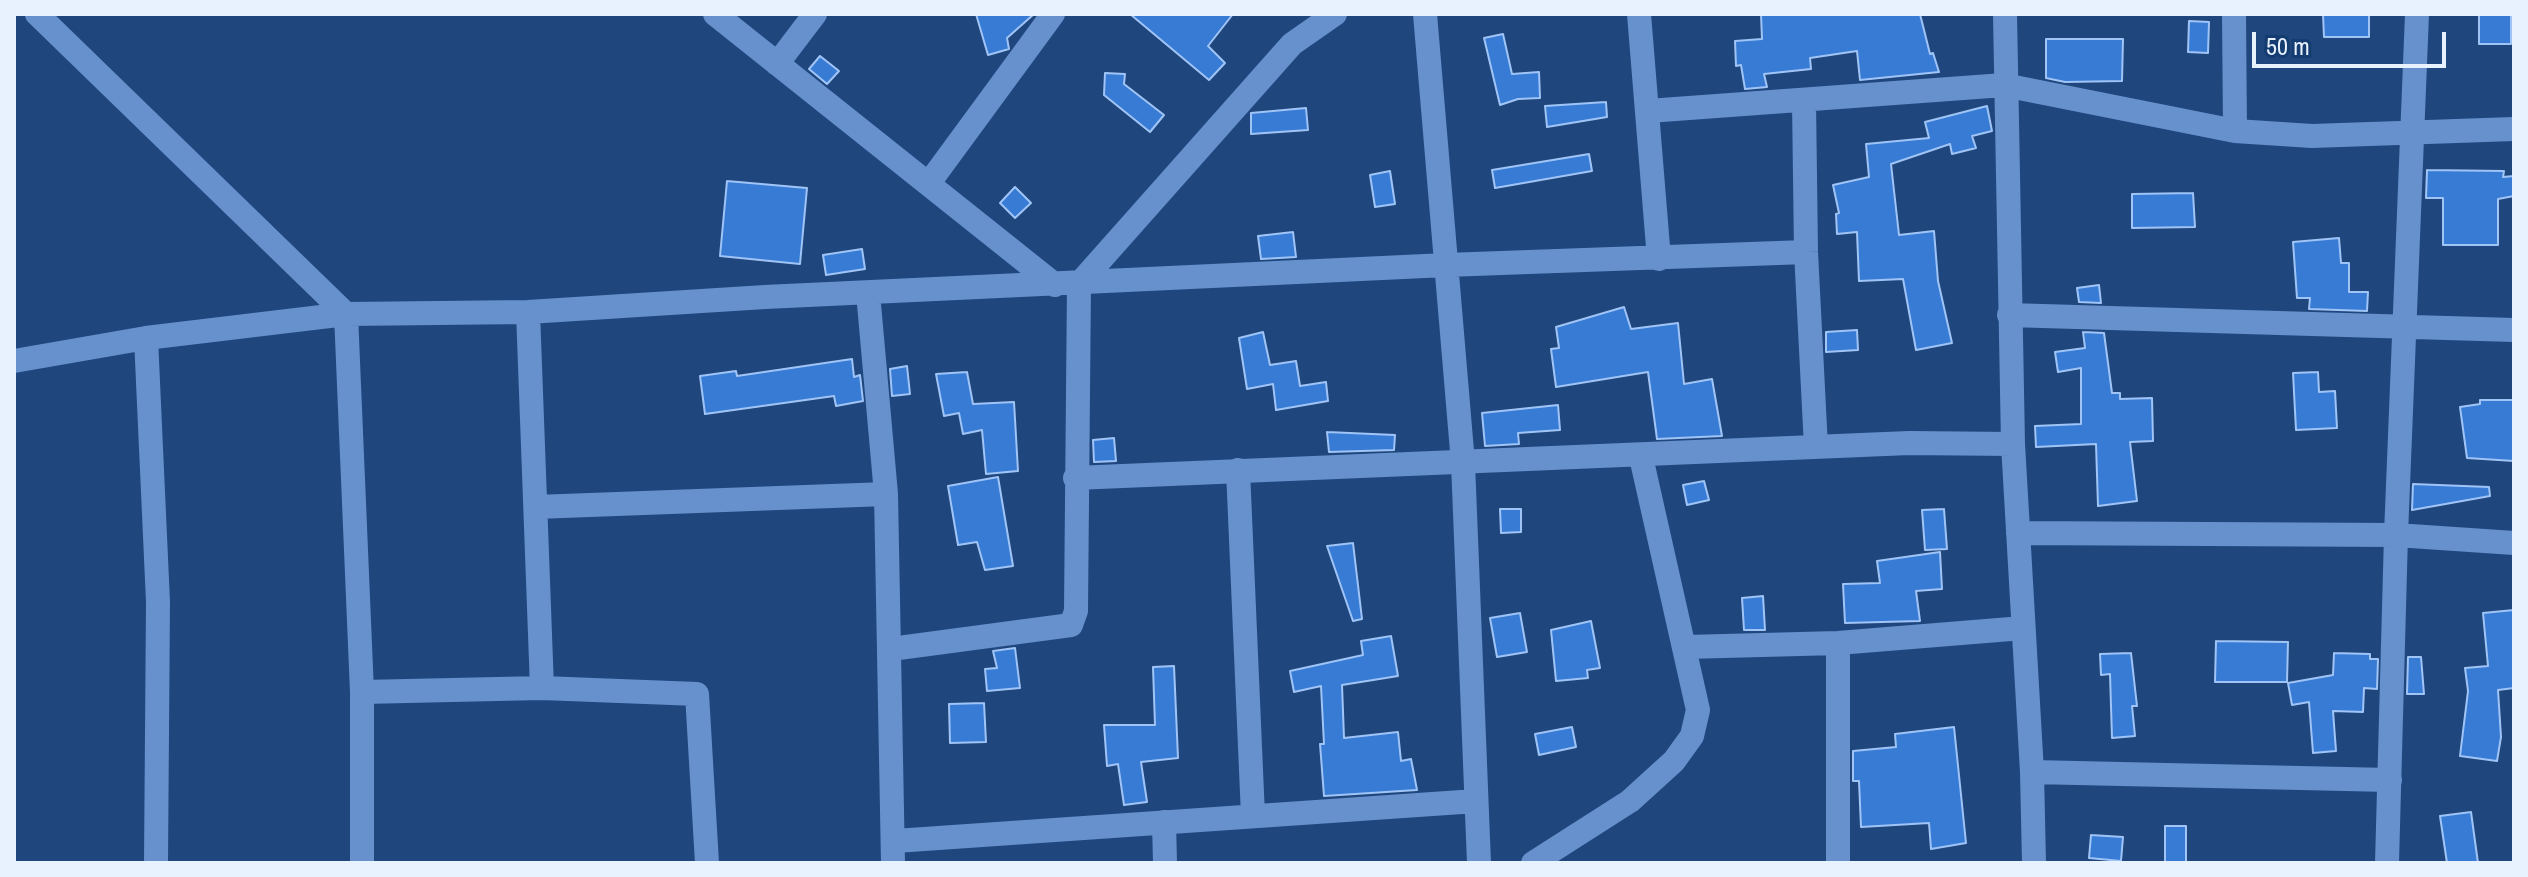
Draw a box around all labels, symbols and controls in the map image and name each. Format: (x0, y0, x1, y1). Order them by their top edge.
scale bar (2256, 16, 2450, 66)
text: 50 m (2266, 30, 2310, 62)

